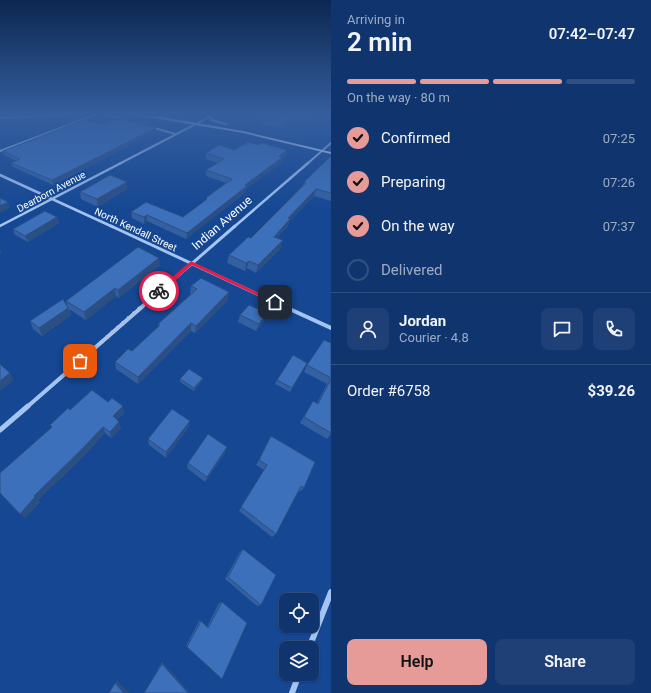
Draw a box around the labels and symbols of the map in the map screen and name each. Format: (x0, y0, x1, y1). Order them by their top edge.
street label: Dearborn Avenue (15, 169, 87, 214)
street label: Indian Avenue (189, 193, 255, 253)
street label: North Kendall Street (93, 206, 179, 253)
courier (139, 271, 179, 311)
pin (258, 285, 292, 319)
pin (63, 344, 97, 378)

